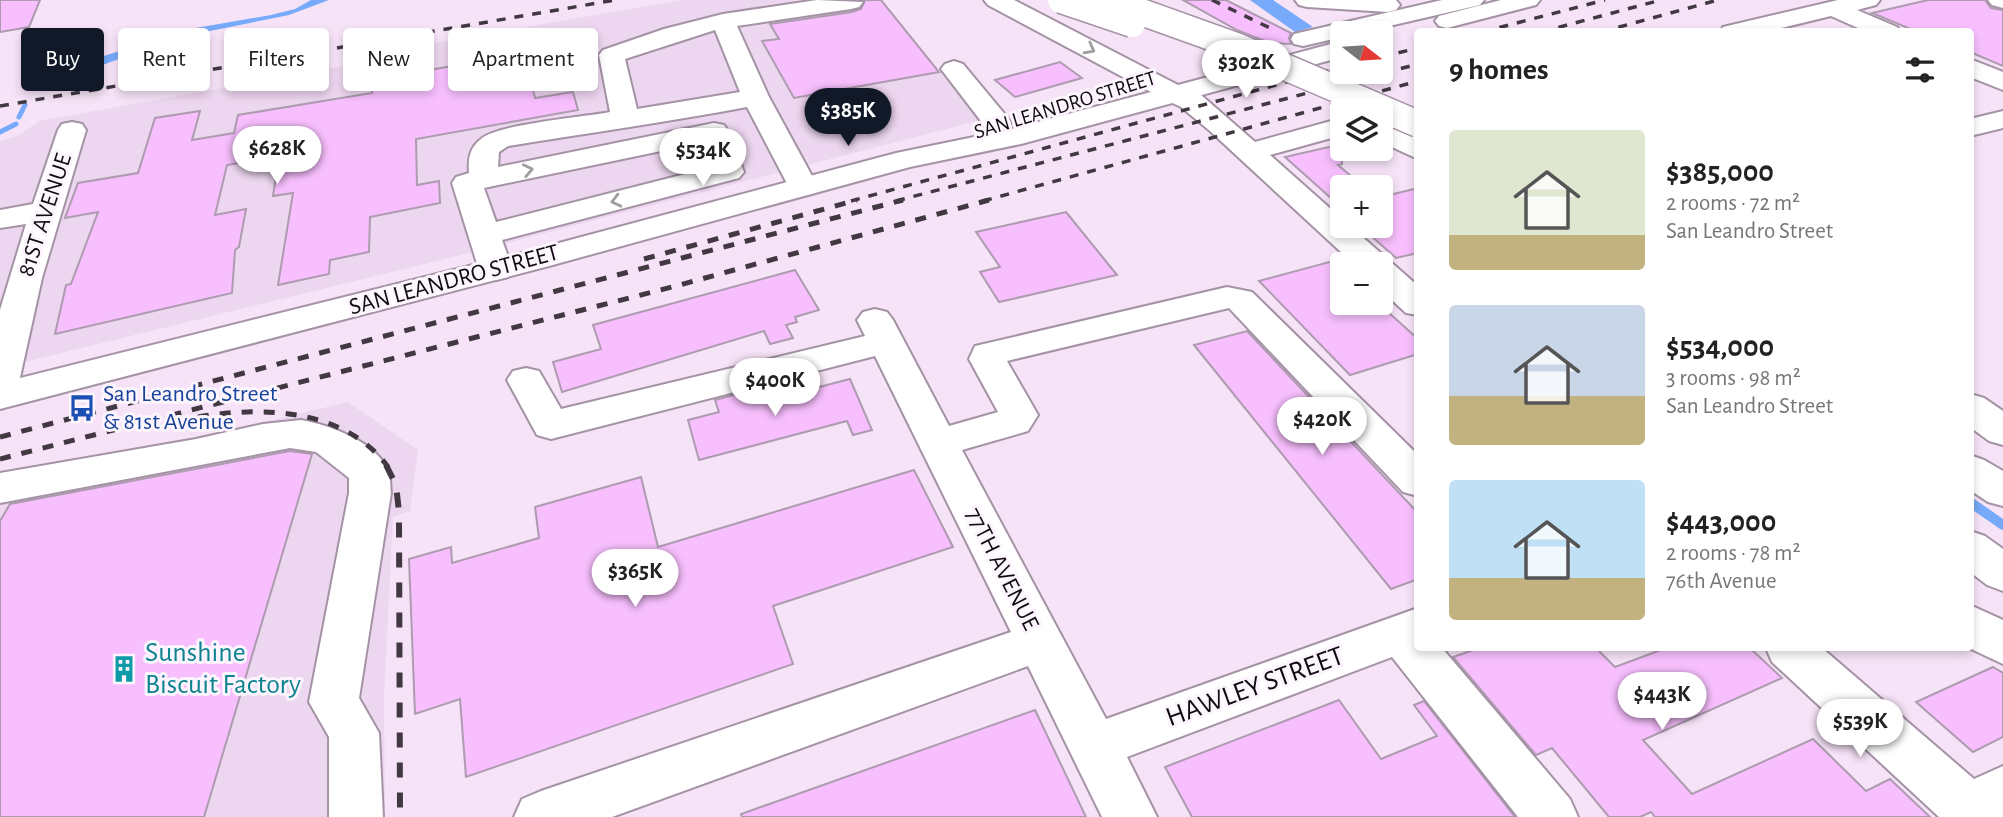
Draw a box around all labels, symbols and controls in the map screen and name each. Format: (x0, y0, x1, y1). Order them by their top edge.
north arrow (1330, 21, 1393, 84)
map controls (1330, 21, 1393, 315)
chip: Buy (21, 28, 104, 91)
chip: Rent (118, 28, 210, 91)
chip: Filters (224, 28, 329, 91)
chip: New (343, 28, 434, 91)
chip: Apartment (448, 28, 598, 91)
one-way arrow (1082, 40, 1095, 54)
pin: $302K (1197, 41, 1295, 100)
text: $302K (1218, 51, 1274, 74)
icon: filters (1901, 51, 1939, 89)
text: 9 homes (1449, 55, 1549, 85)
street label: SAN LEANDRO STREET (972, 67, 1158, 143)
pin: $385K (799, 88, 897, 148)
button: layers (1330, 98, 1393, 161)
text: $385K (821, 99, 875, 122)
pin: $628K (228, 127, 326, 186)
pin: $534K (654, 128, 752, 188)
text: $628K (248, 137, 306, 160)
text: $534K (675, 139, 731, 162)
street label: 81ST AVENUE (14, 150, 76, 279)
text: $385,000 (1666, 157, 1774, 187)
icon: home (1505, 158, 1589, 242)
one-way arrow (522, 164, 534, 179)
button: + (1330, 175, 1393, 238)
text: 2 rooms · 72 m² (1666, 192, 1800, 215)
one-way arrow (610, 193, 622, 207)
text: San Leandro Street (1666, 220, 1833, 243)
street label: SAN LEANDRO STREET (347, 240, 562, 320)
button: − (1330, 252, 1393, 315)
text: $534,000 (1666, 332, 1774, 362)
icon: home (1505, 333, 1589, 417)
pin: $400K (726, 358, 824, 418)
text: 3 rooms · 98 m² (1666, 367, 1801, 390)
text: $400K (745, 369, 805, 392)
place label: San Leandro Street & 81st Avenue (103, 382, 278, 434)
bus stop icon: San Leandro Street & 81st Avenue (67, 393, 97, 423)
text: San Leandro Street (1666, 395, 1833, 418)
pin: $420K (1273, 398, 1371, 457)
text: $420K (1293, 408, 1351, 431)
street label: 77TH AVENUE (961, 504, 1043, 634)
text: $443,000 (1666, 507, 1776, 537)
icon: home (1505, 508, 1589, 592)
text: 2 rooms · 78 m² (1666, 542, 1801, 565)
pin: $365K (586, 550, 684, 609)
text: $365K (608, 560, 662, 583)
text: 76th Avenue (1666, 570, 1777, 593)
place label: Sunshine Biscuit Factory (145, 639, 301, 699)
street label: HAWLEY STREET (1162, 642, 1348, 732)
building icon: Sunshine Biscuit Factory (109, 654, 139, 684)
pin: $443K (1613, 672, 1711, 732)
text: $443K (1634, 683, 1690, 706)
pin: $539K (1811, 700, 1909, 759)
text: $539K (1833, 710, 1887, 733)

